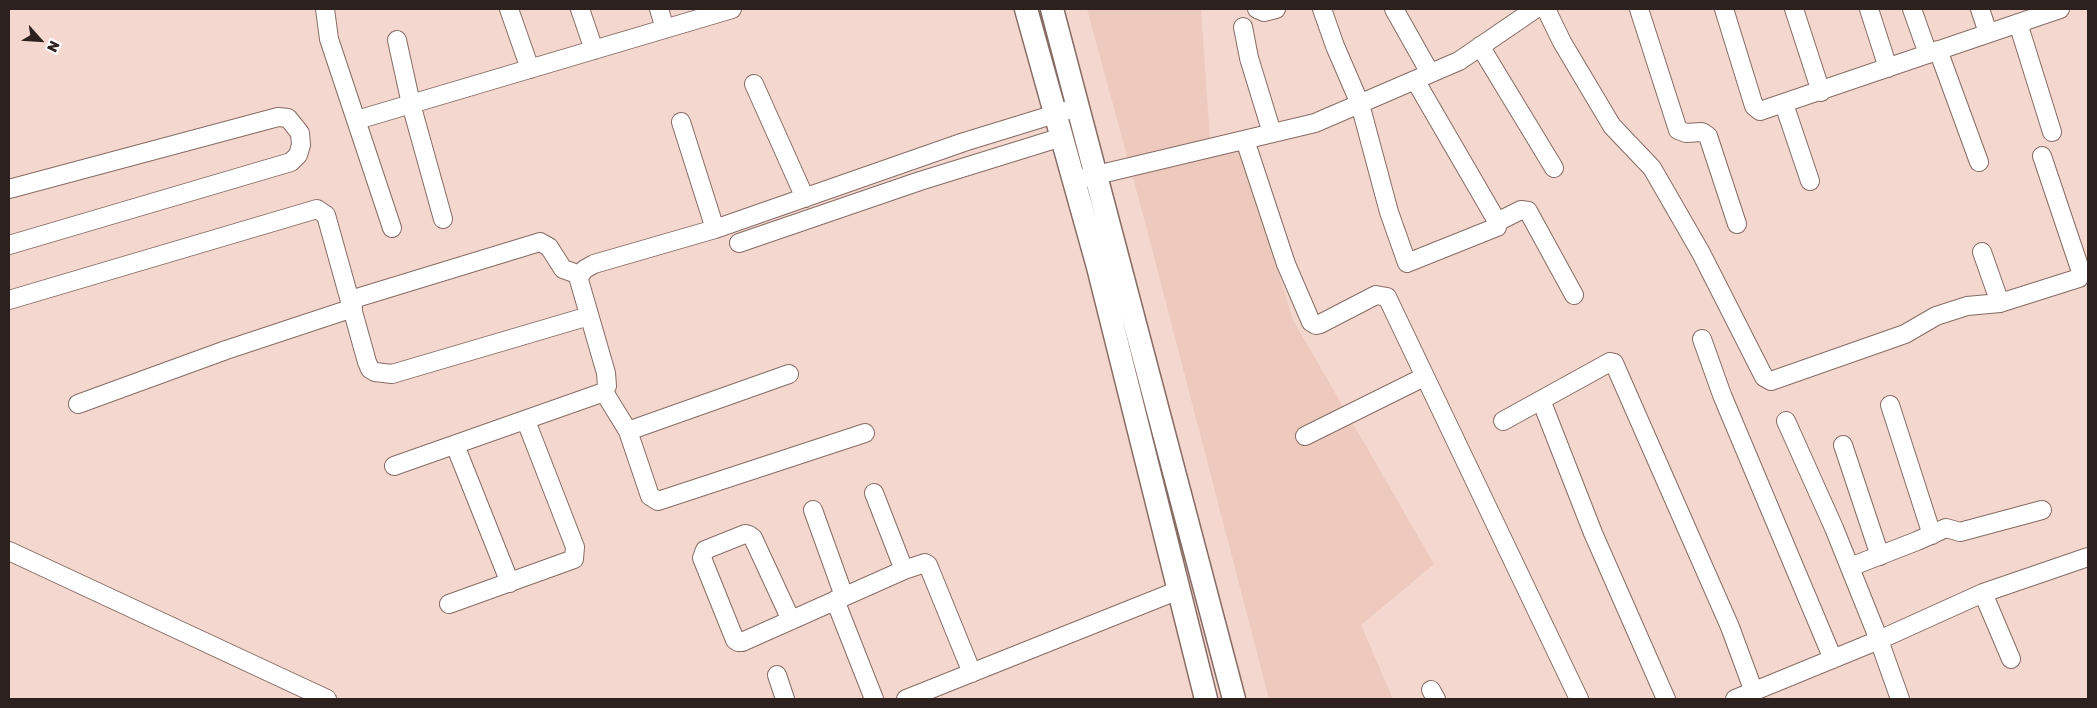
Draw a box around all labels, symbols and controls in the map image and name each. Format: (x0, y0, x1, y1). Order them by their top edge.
north arrow (15, 15, 65, 65)
text: N (44, 38, 64, 55)

